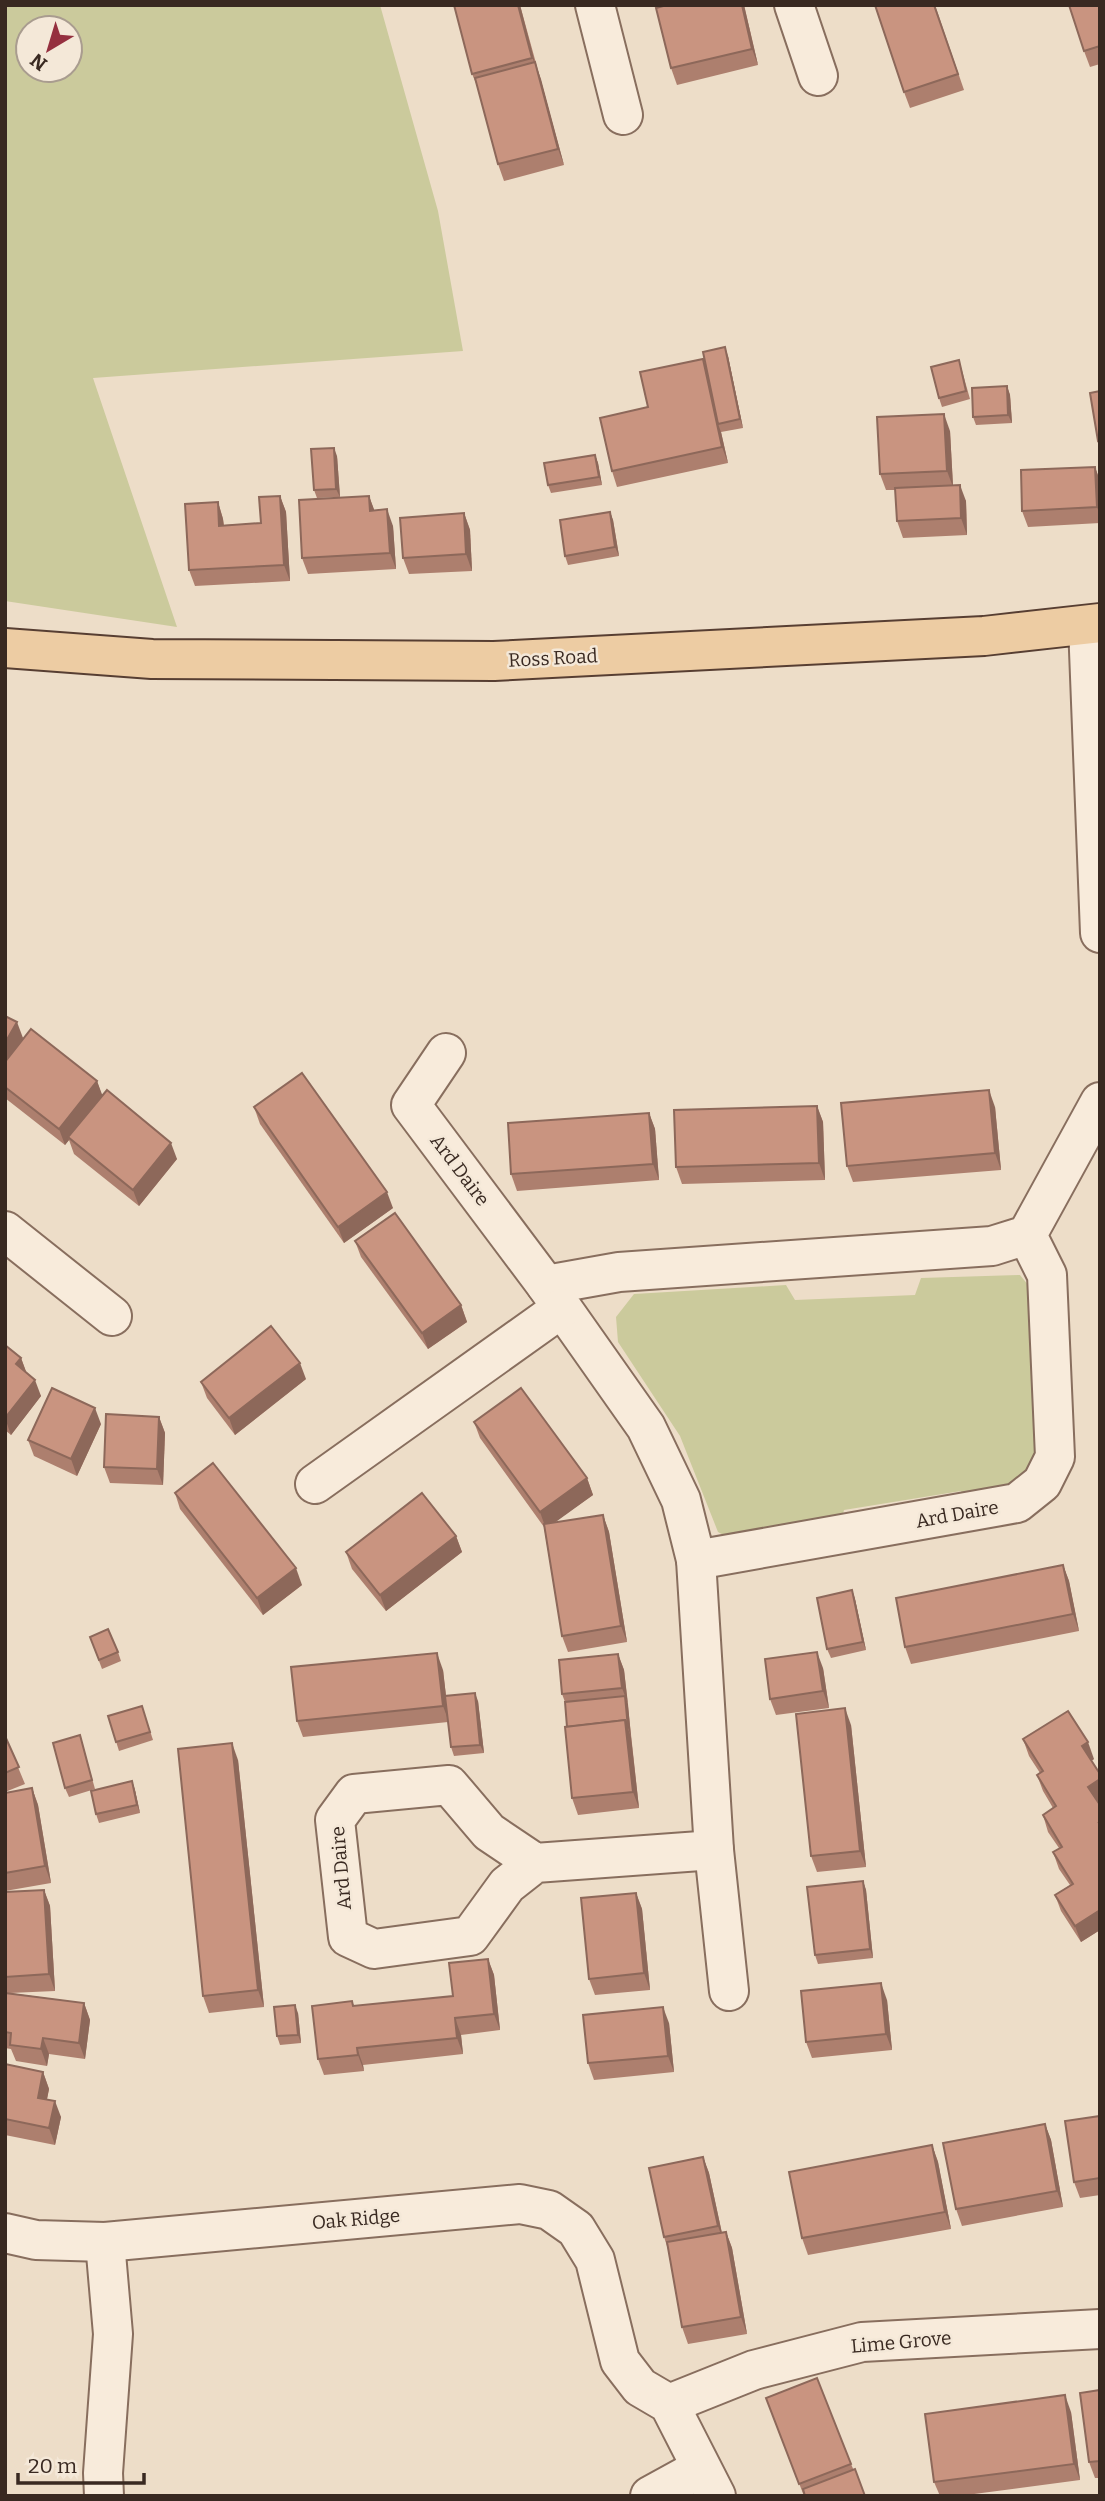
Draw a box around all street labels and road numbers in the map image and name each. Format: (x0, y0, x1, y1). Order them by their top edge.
street label: Ross Road (508, 644, 598, 672)
street label: Ard Daire (426, 1130, 494, 1210)
street label: Ard Daire (914, 1495, 1000, 1533)
street label: Ard Daire (326, 1825, 356, 1911)
street label: Oak Ridge (311, 2204, 401, 2234)
street label: Lime Grove (850, 2326, 952, 2358)

